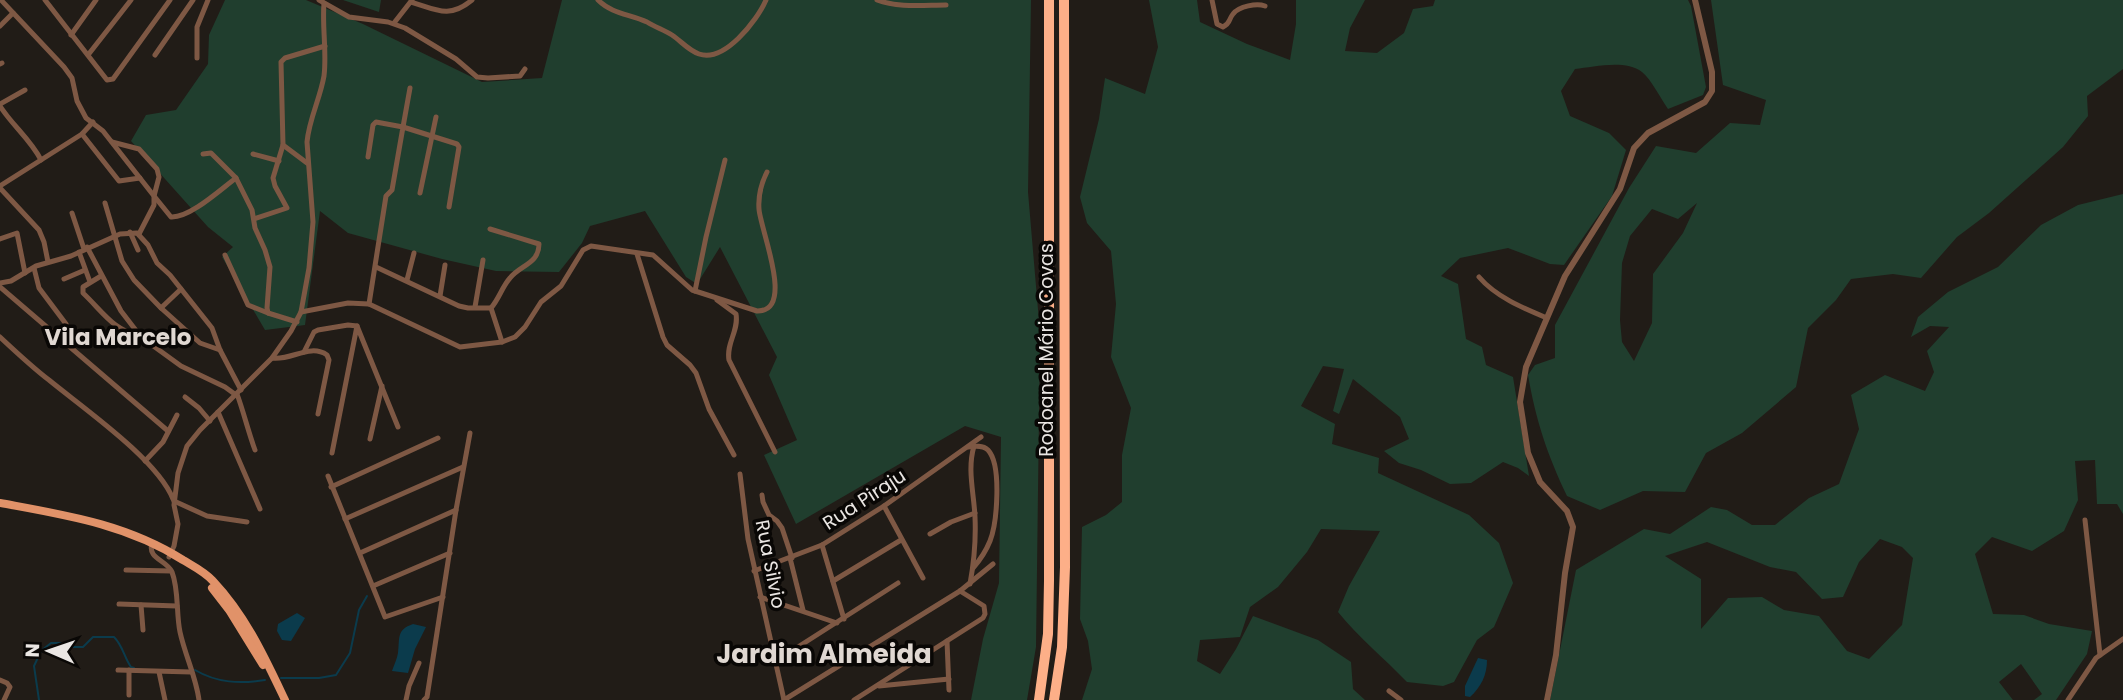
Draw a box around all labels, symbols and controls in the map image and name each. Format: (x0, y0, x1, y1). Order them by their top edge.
street label: Rodoanel Mário Covas (1033, 243, 1060, 457)
district label: Vila Marcelo (45, 321, 191, 353)
street label: Rua Piraju (817, 462, 911, 536)
street label: Rua Silvio (749, 518, 792, 611)
north arrow (14, 616, 84, 686)
district label: Jardim Almeida (716, 636, 932, 672)
text: N (19, 643, 46, 658)

